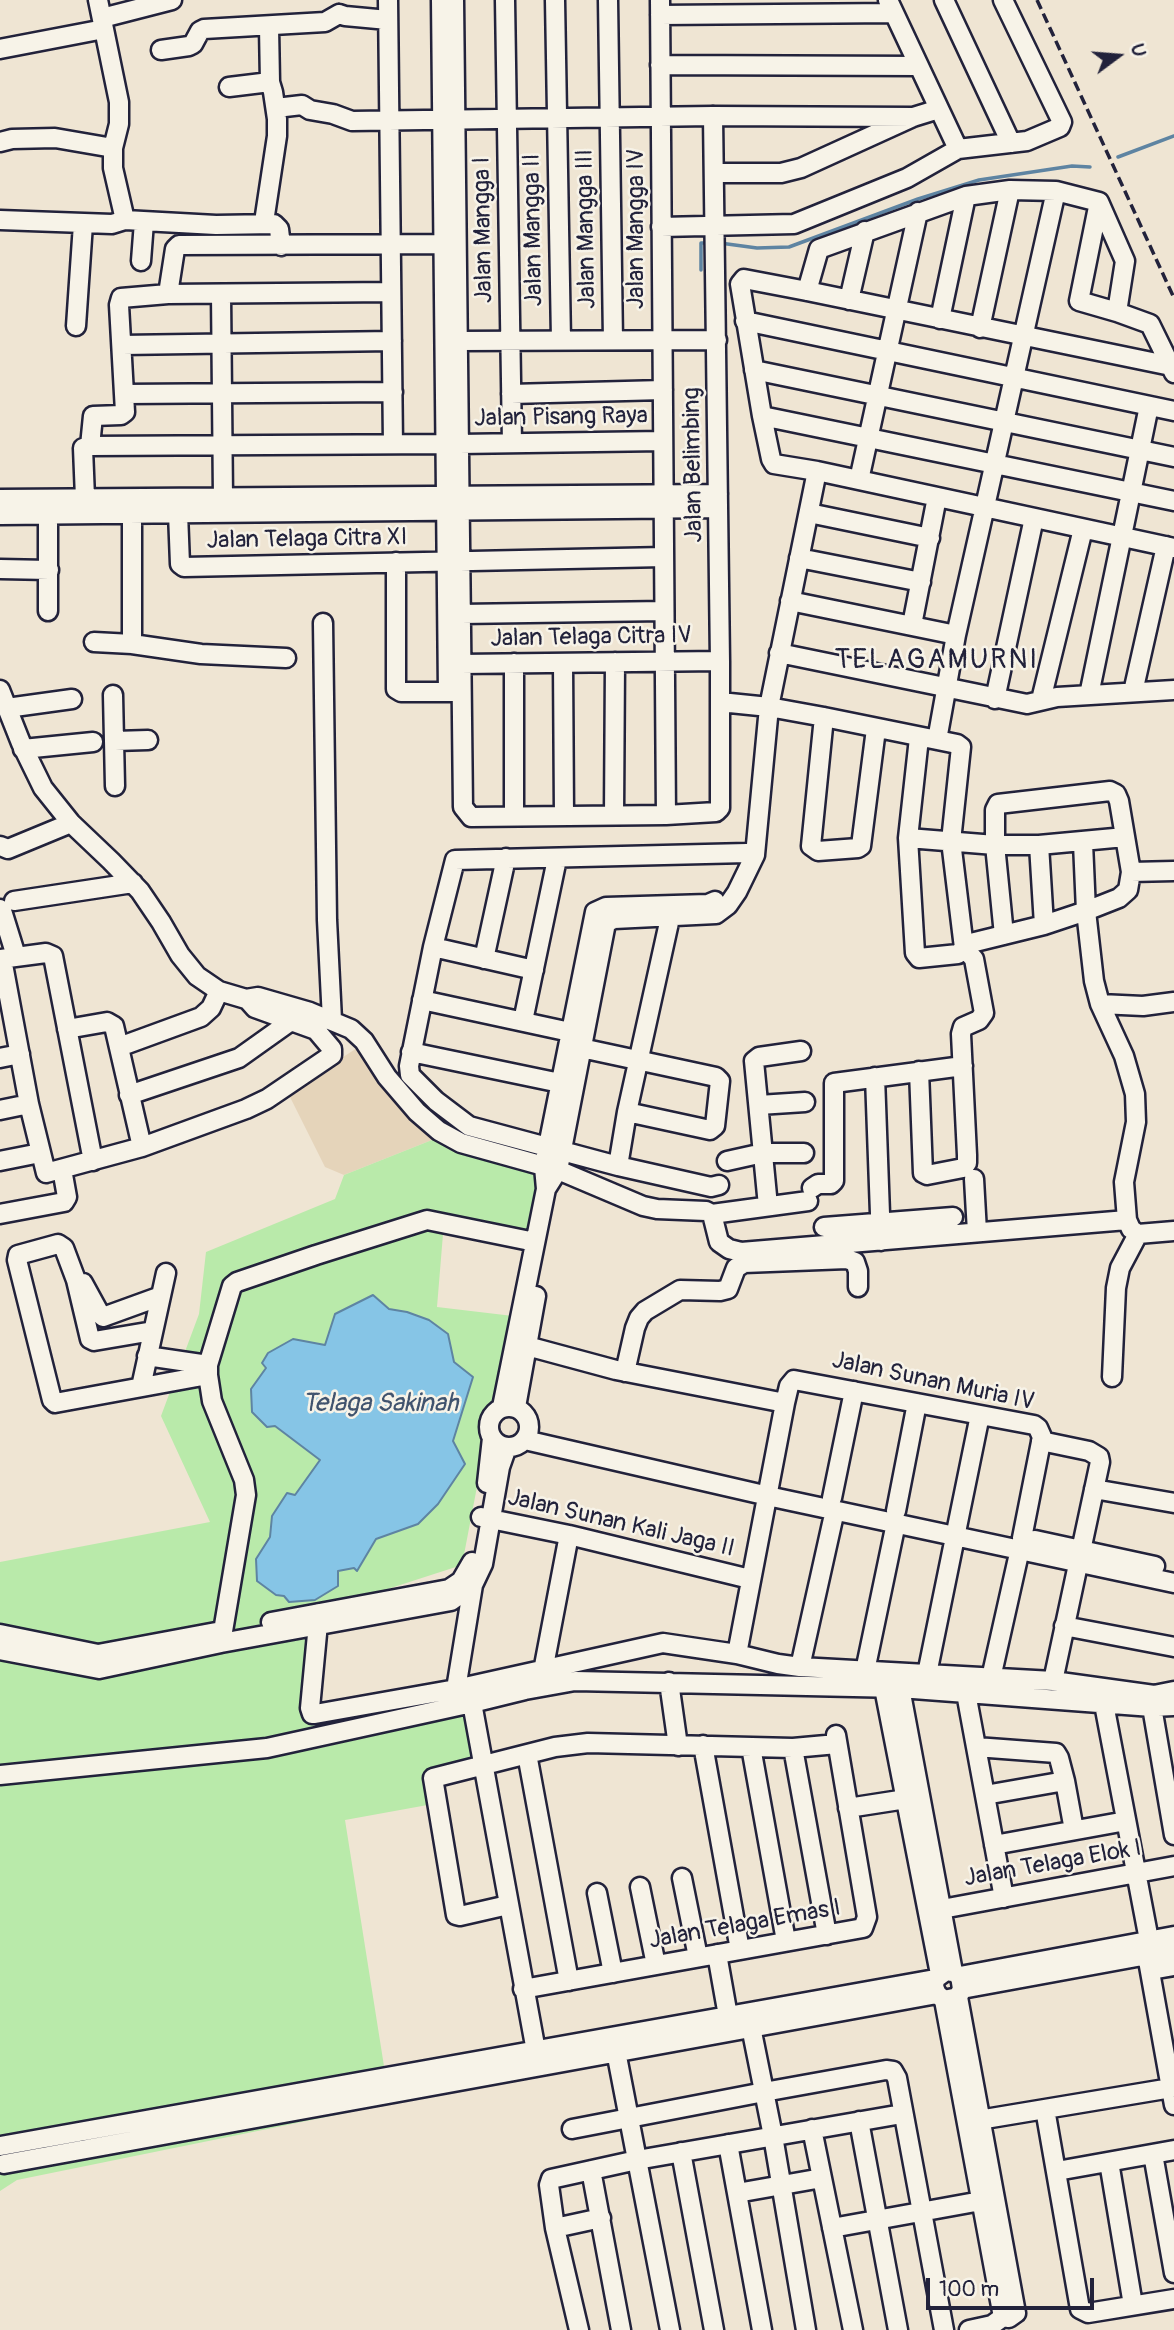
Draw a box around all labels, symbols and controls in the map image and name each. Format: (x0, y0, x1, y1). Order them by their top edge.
north arrow (1083, 21, 1153, 91)
text: U (1125, 41, 1151, 60)
street label: Jalan Mangga III (571, 149, 603, 309)
street label: Jalan Mangga IV (623, 149, 651, 309)
street label: Jalan Mangga II (518, 153, 550, 307)
street label: Jalan Mangga I (468, 157, 500, 303)
street label: Jalan Belimbing (678, 387, 710, 543)
street label: Jalan Pisang Raya (474, 402, 648, 434)
street label: Jalan Telaga Citra XI (206, 524, 408, 556)
street label: Jalan Telaga Citra IV (490, 622, 692, 654)
district label: TELAGAMURNI (836, 644, 1038, 678)
street label: Jalan Sunan Muria IV (829, 1346, 1037, 1418)
water label: Telaga Sakinah (302, 1388, 458, 1420)
street label: Jalan Sunan Kali Jaga II (505, 1484, 737, 1564)
street label: Jalan Telaga Elok I (962, 1834, 1144, 1894)
street label: Jalan Telaga Emas I (647, 1894, 843, 1956)
scale bar (929, 2264, 1097, 2308)
text: 100 m (939, 2276, 999, 2303)

